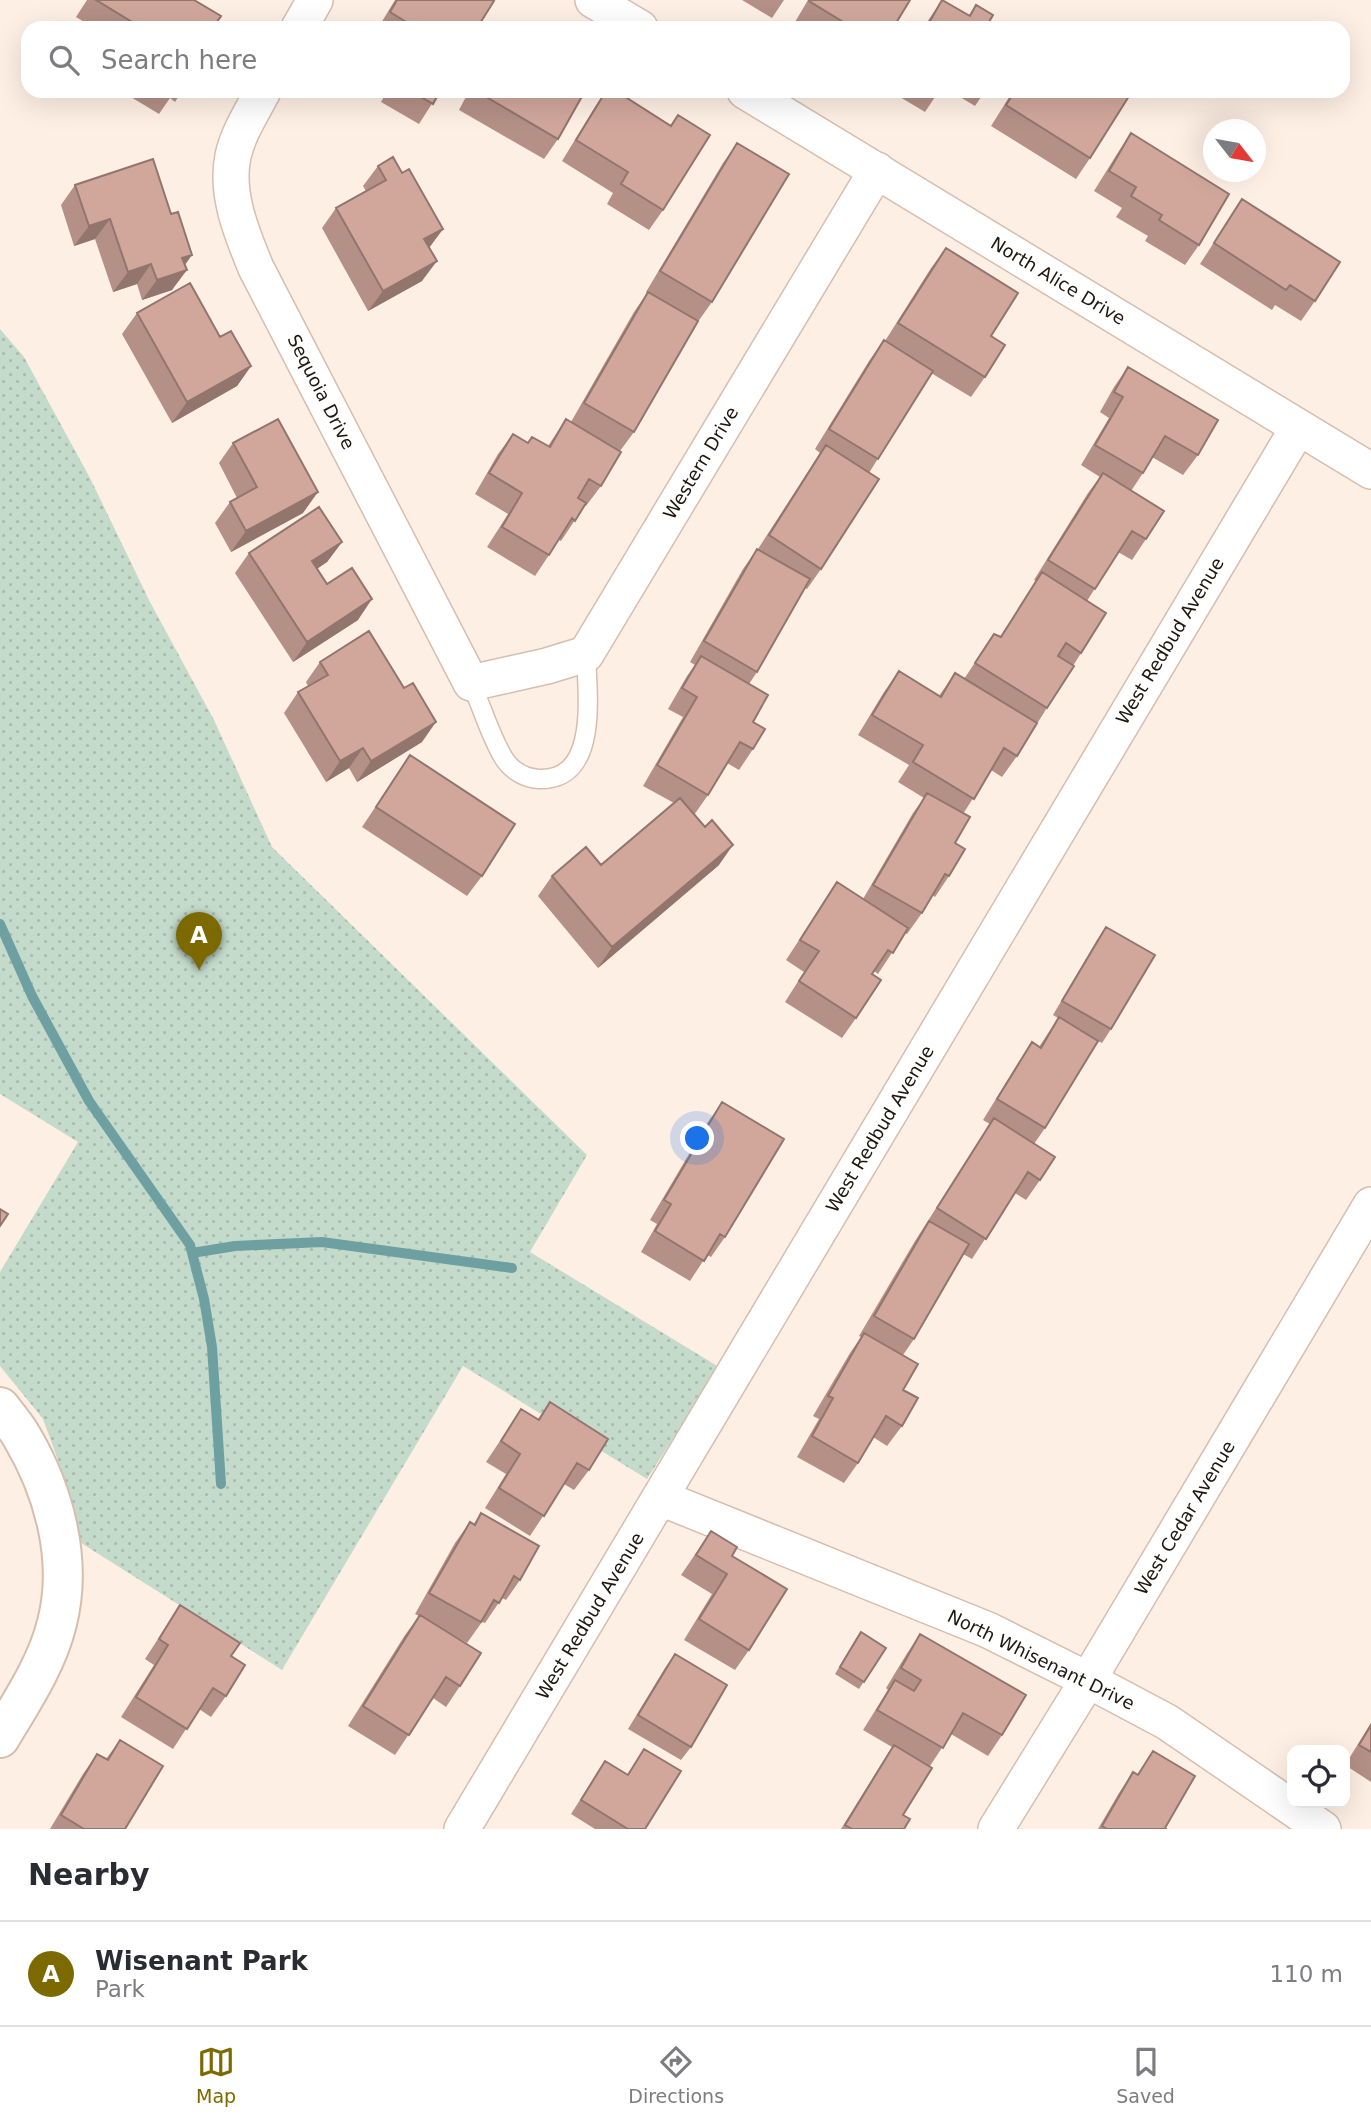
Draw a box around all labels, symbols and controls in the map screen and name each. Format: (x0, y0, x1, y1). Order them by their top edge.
search box (21, 21, 1350, 98)
icon: search (45, 41, 83, 79)
text: Search here (101, 45, 257, 75)
north arrow (1203, 119, 1266, 182)
street label: North Alice Drive (987, 232, 1129, 329)
street label: Sequoia Drive (283, 331, 359, 453)
street label: Western Drive (659, 403, 742, 523)
street label: West Redbud Avenue (1111, 553, 1228, 728)
pin: A (176, 912, 222, 970)
street label: West Redbud Avenue (821, 1041, 938, 1216)
your location (680, 1121, 714, 1155)
street label: West Cedar Avenue (1130, 1437, 1239, 1599)
street label: West Redbud Avenue (531, 1528, 648, 1703)
street label: North Whisenant Drive (944, 1605, 1138, 1714)
map controls (1287, 1745, 1350, 1808)
button: locate (1287, 1745, 1350, 1808)
text: Nearby (28, 1857, 150, 1892)
text: Wisenant Park (95, 1946, 308, 1976)
text: A (42, 1961, 60, 1987)
text: 110 m (1269, 1961, 1343, 1987)
text: Park (95, 1976, 145, 2002)
tab: Map (196, 2043, 236, 2107)
tab: Directions (628, 2043, 724, 2107)
tab: Saved (1116, 2043, 1175, 2107)

